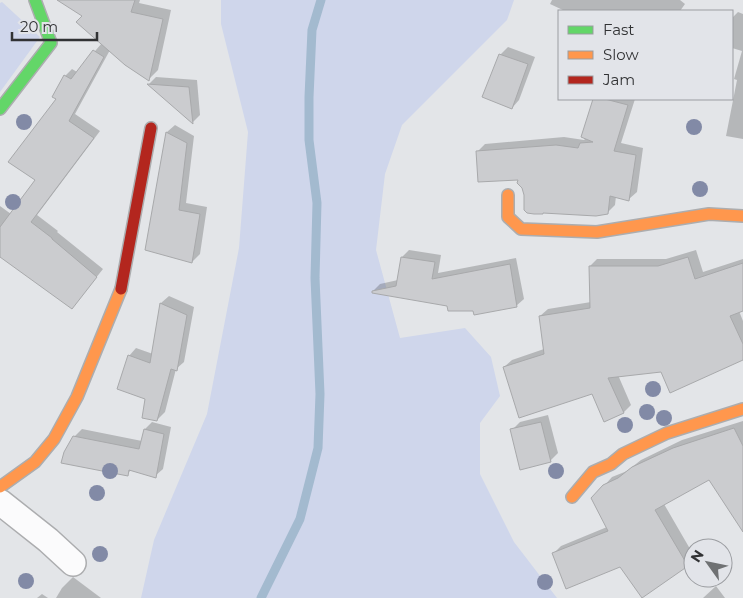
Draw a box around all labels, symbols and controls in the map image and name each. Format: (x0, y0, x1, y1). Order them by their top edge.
scale bar (12, 10, 98, 42)
legend (558, 10, 733, 100)
text: 20 m (20, 17, 58, 36)
text: Fast (603, 20, 634, 39)
text: Slow (603, 45, 639, 64)
text: Jam (602, 70, 635, 89)
north arrow (683, 538, 733, 588)
text: N (686, 546, 708, 566)

